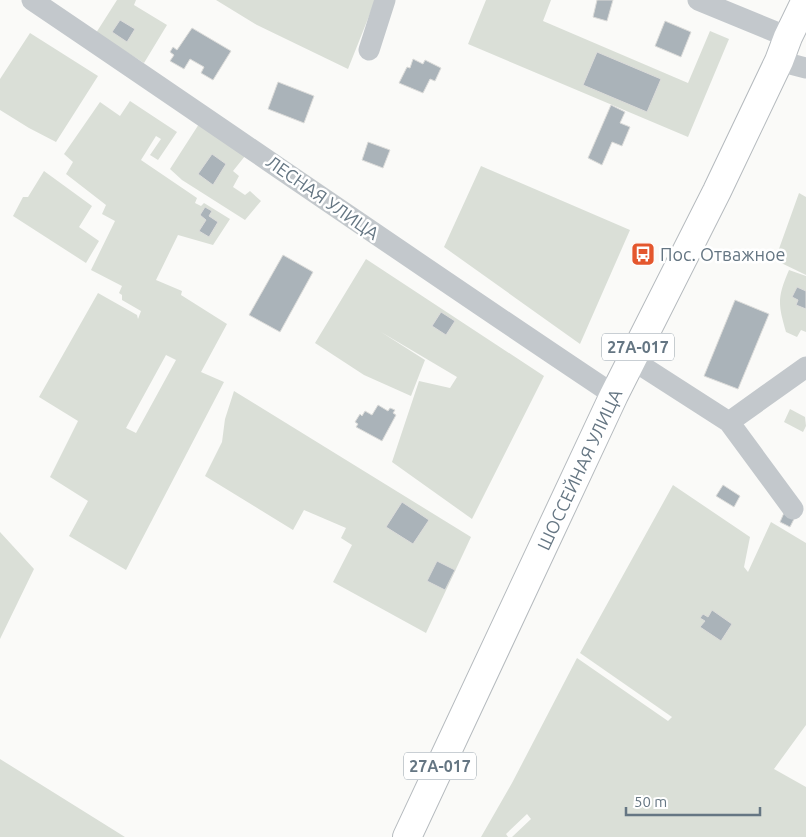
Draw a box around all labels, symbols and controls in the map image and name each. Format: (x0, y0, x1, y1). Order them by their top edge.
street label: ЛЕСНАЯ УЛИЦА (263, 151, 383, 243)
bus stop icon: Пос. Отважное (630, 241, 656, 267)
place label: Пос. Отважное (660, 244, 786, 264)
road number: 27А-017 (602, 334, 674, 361)
street label: ШОССЕЙНАЯ УЛИЦА (533, 385, 626, 553)
road number: 27А-017 (404, 752, 476, 779)
scale bar (626, 784, 760, 816)
text: 50 m (634, 793, 667, 810)

